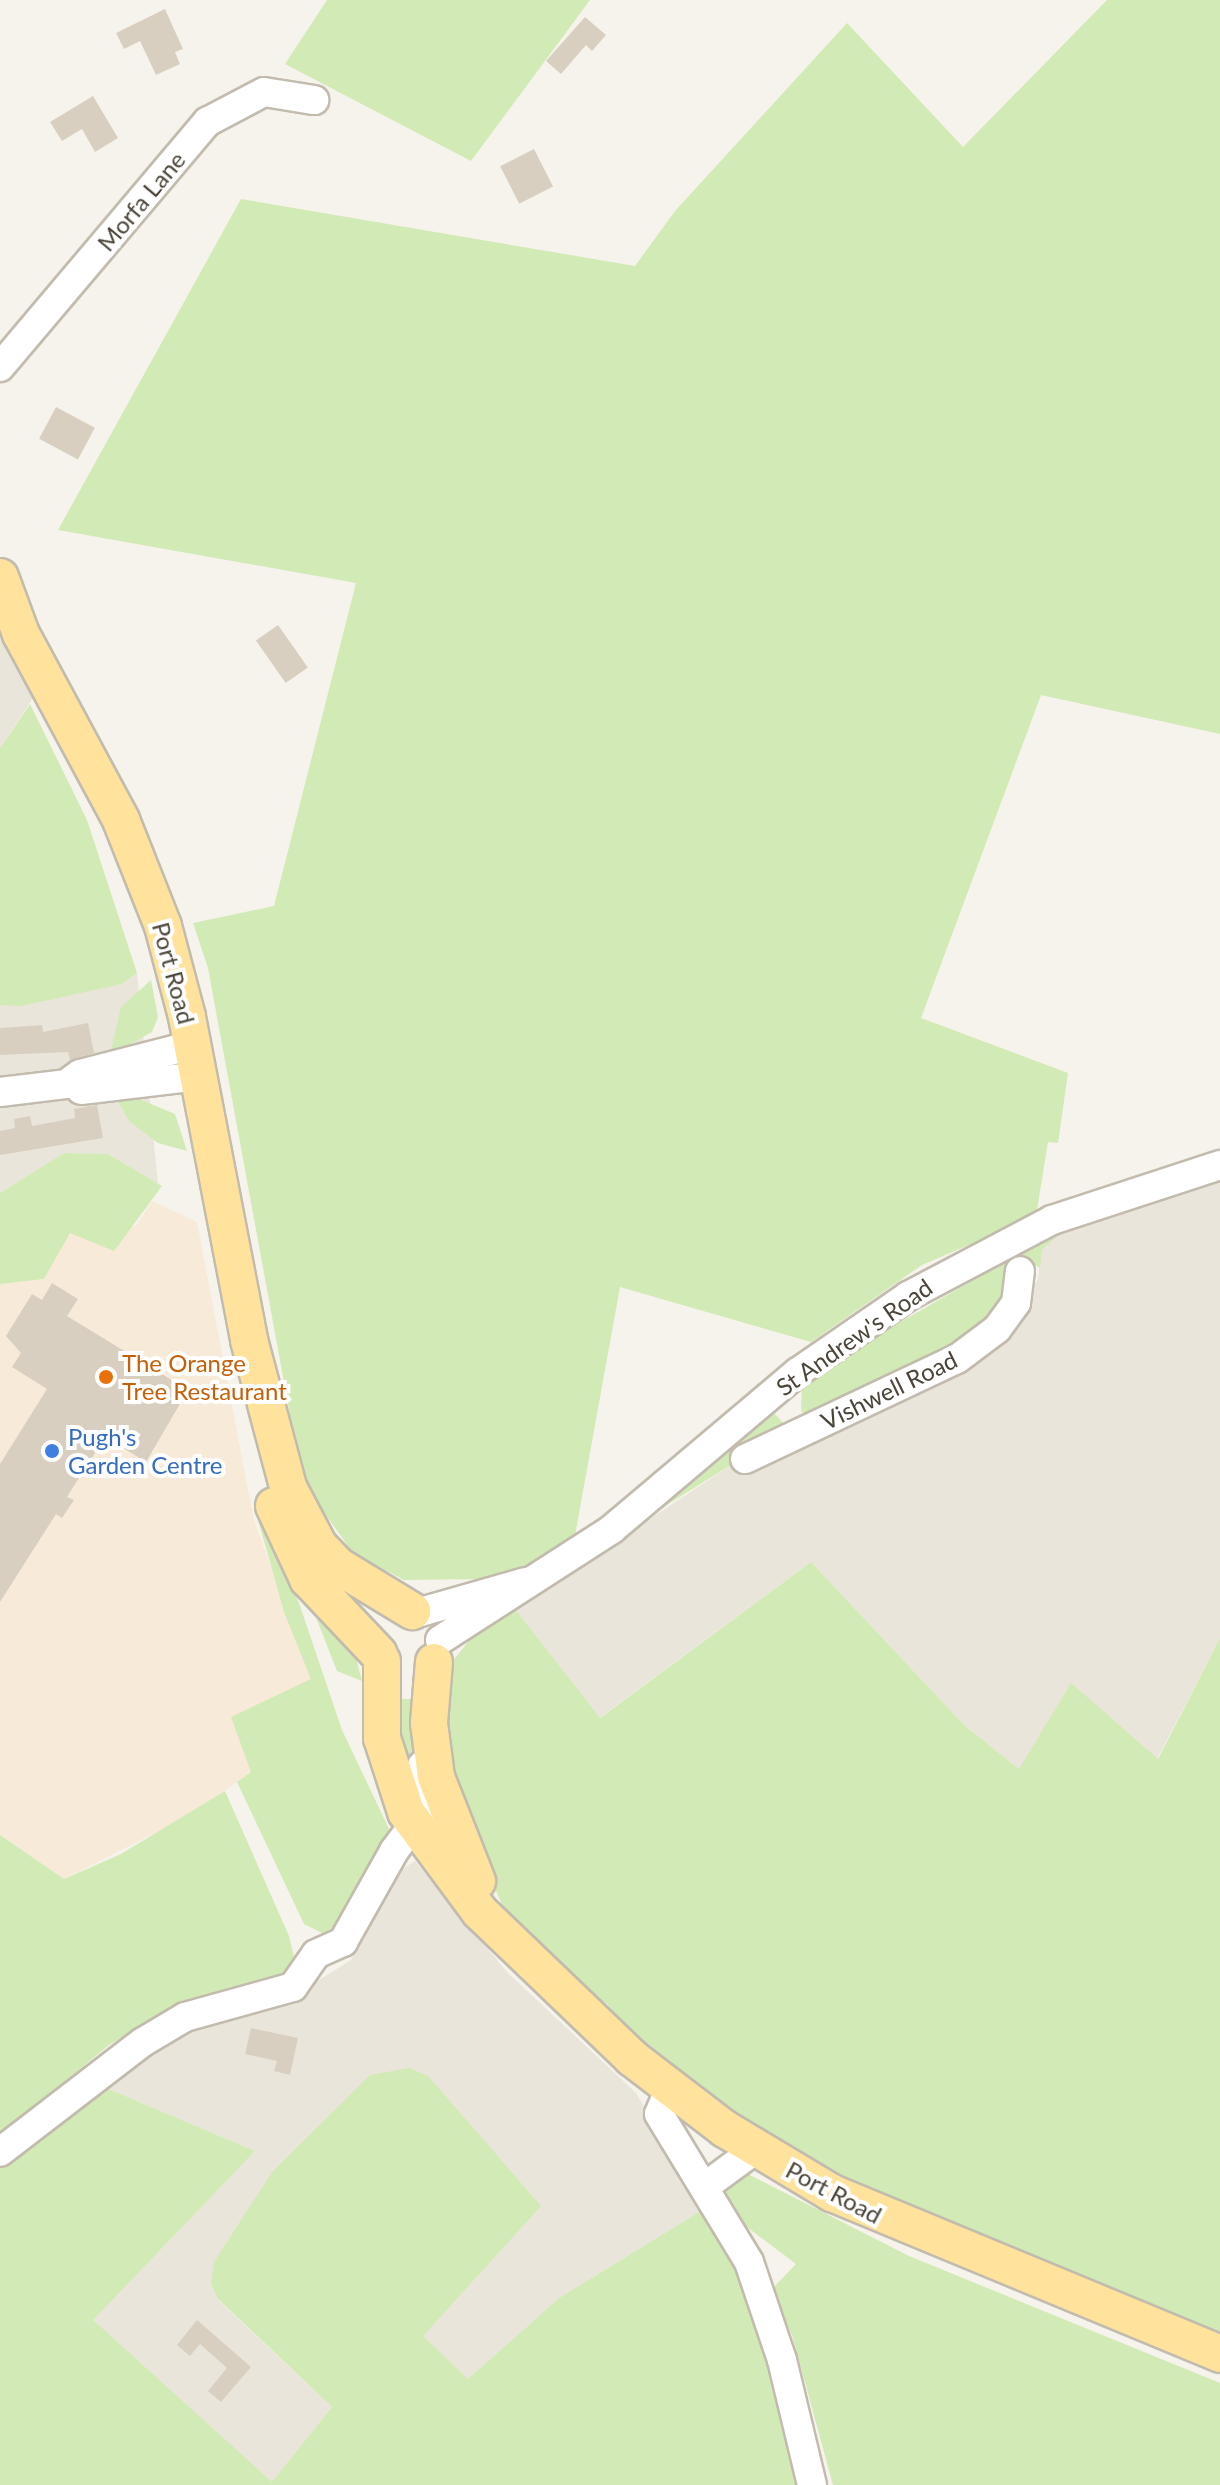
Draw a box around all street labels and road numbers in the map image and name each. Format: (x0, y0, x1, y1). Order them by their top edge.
street label: Morfa Lane (91, 145, 191, 257)
street label: Port Road (147, 919, 201, 1027)
street label: St Andrew's Road (770, 1272, 938, 1402)
street label: Vishwell Road (816, 1345, 962, 1435)
street label: Port Road (781, 2155, 887, 2229)

